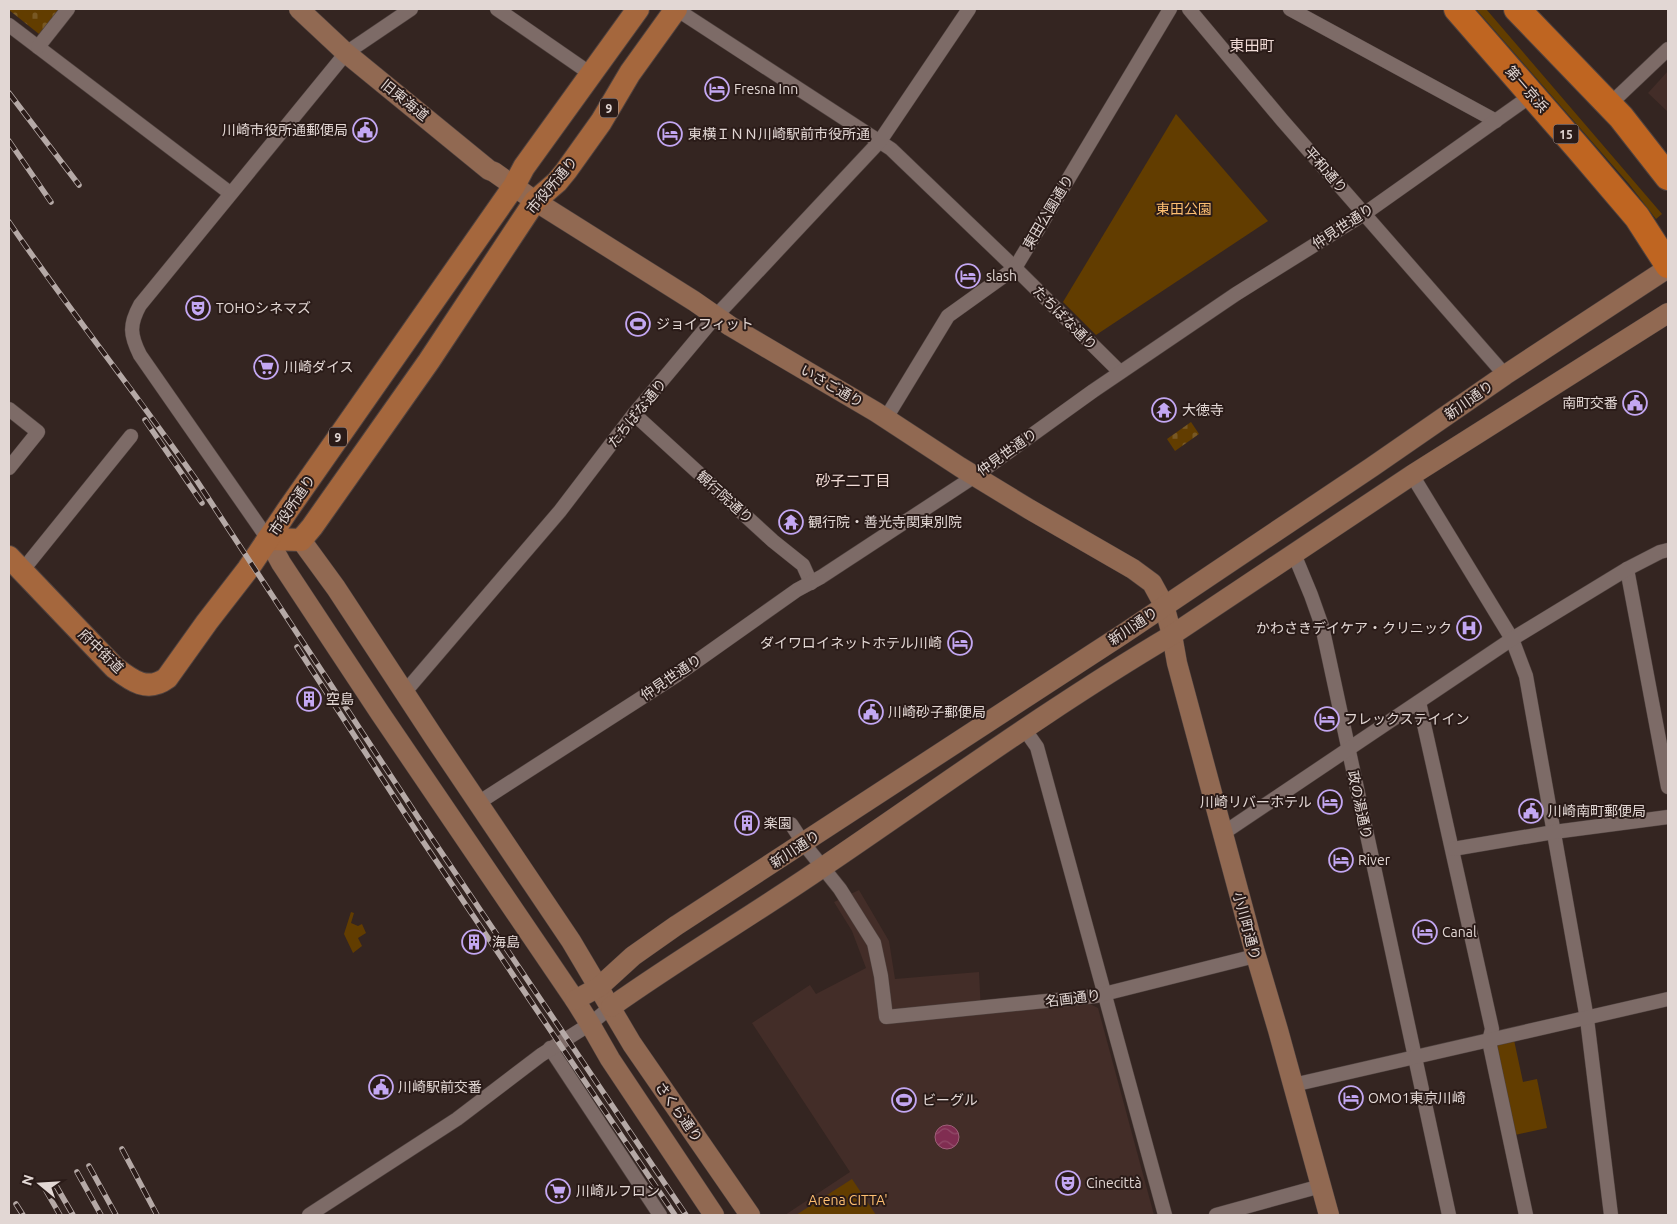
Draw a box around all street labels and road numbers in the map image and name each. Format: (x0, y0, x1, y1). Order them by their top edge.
street label: 第一京浜 (1503, 63, 1551, 115)
street label: 旧東海道 (378, 76, 432, 124)
road number: 9 (600, 99, 618, 118)
road number: 15 (1554, 125, 1578, 144)
street label: 平和通り (1302, 144, 1350, 196)
street label: 市役所通り (523, 153, 581, 217)
street label: 東田公園通り (1020, 172, 1076, 252)
street label: 仲見世通り (1309, 200, 1377, 252)
street label: たちばな通り (1030, 283, 1100, 353)
street label: いさご通り (798, 362, 866, 410)
street label: たちばな通り (604, 375, 670, 451)
street label: 新川通り (1441, 377, 1497, 423)
street label: 仲見世通り (974, 425, 1040, 479)
road number: 9 (329, 428, 347, 447)
street label: 観行院通り (694, 468, 756, 526)
street label: 市役所通り (266, 472, 318, 538)
street label: 新川通り (1105, 604, 1161, 648)
street label: 府中街道 (75, 626, 127, 676)
street label: 仲見世通り (638, 651, 704, 703)
street label: 政の湯通り (1345, 769, 1375, 841)
street label: 新川通り (767, 827, 823, 871)
street label: 小川町通り (1230, 890, 1264, 962)
street label: 名画通り (1044, 987, 1102, 1009)
street label: さくら通り (652, 1079, 706, 1145)

